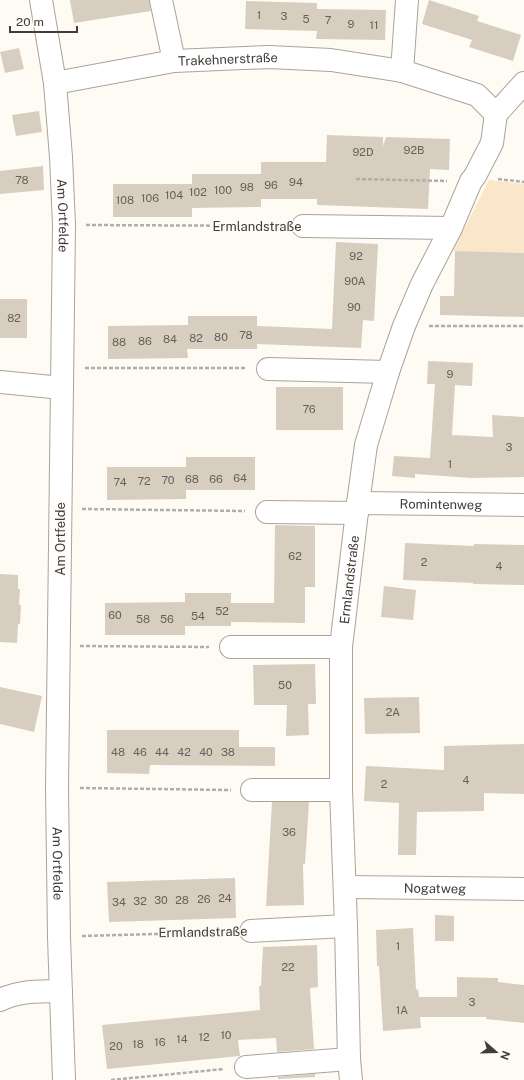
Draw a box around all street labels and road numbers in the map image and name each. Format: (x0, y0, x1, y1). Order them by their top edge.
street label: Trakehnerstraße (178, 49, 278, 68)
street label: Am Ortfelde (54, 178, 72, 253)
street label: Ermlandstraße (212, 219, 302, 234)
street label: Romintenweg (400, 496, 482, 512)
street label: Am Ortfelde (53, 502, 68, 576)
street label: Ermlandstraße (336, 535, 362, 625)
street label: Am Ortfelde (50, 826, 66, 900)
street label: Nogatweg (404, 880, 466, 896)
street label: Ermlandstraße (158, 924, 248, 940)

